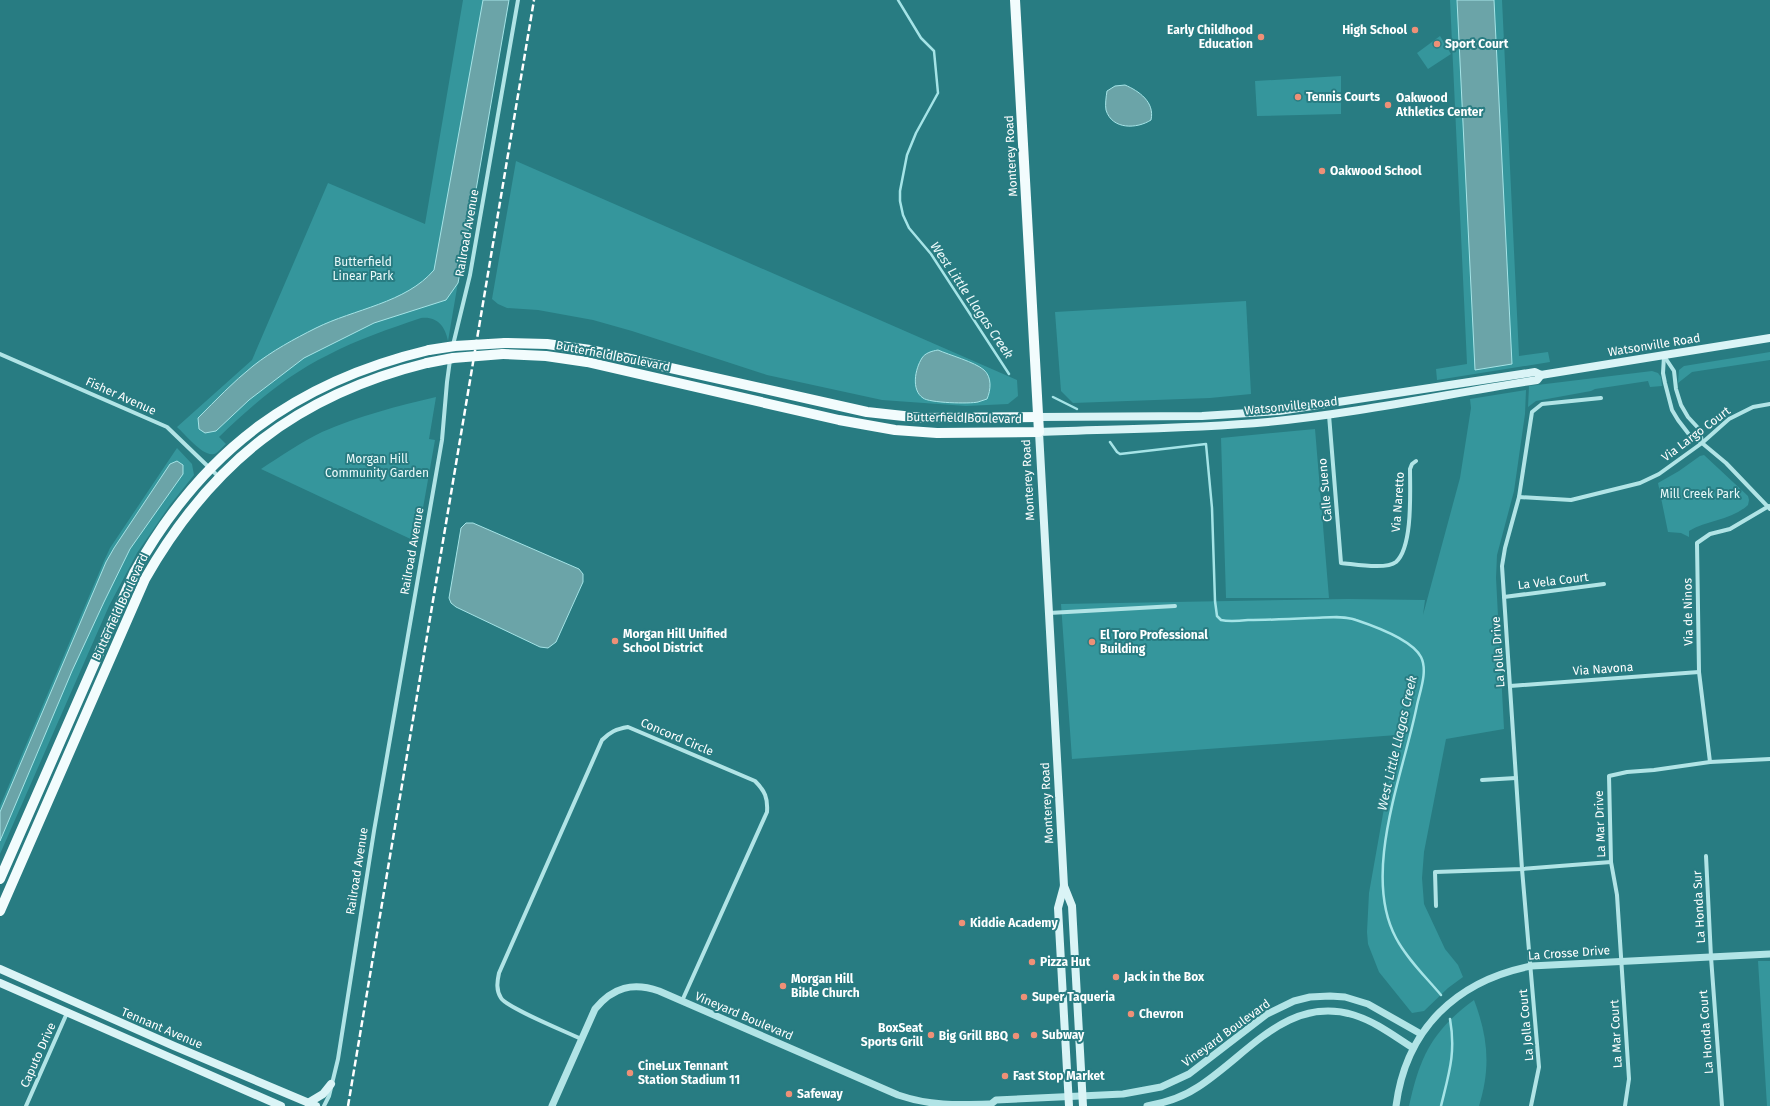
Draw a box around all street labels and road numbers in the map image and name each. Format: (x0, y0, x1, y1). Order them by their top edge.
street label: Monterey Road (1002, 115, 1020, 197)
street label: Railroad Avenue (452, 188, 482, 278)
street label: Watsonville Road (1607, 331, 1701, 359)
street label: Butterfield Boulevard (555, 338, 671, 374)
street label: Fisher Avenue (84, 374, 158, 418)
street label: Watsonville Road (1244, 394, 1338, 418)
street label: Via Largo Court (1659, 403, 1734, 464)
street label: Butterfield Boulevard (906, 410, 1022, 426)
street label: Monterey Road (1019, 439, 1037, 521)
street label: Calle Sueno (1315, 458, 1335, 522)
street label: Via Naretto (1389, 471, 1407, 533)
street label: Railroad Avenue (397, 506, 427, 596)
street label: Butterfield Boulevard (89, 551, 151, 663)
street label: La Vela Court (1517, 570, 1590, 592)
street label: Via de Ninos (1680, 578, 1696, 646)
street label: La Jolla Drive (1489, 616, 1507, 688)
street label: Via Navona (1572, 660, 1634, 678)
street label: Concord Circle (638, 715, 716, 759)
street label: Monterey Road (1038, 762, 1056, 844)
street label: La Mar Drive (1592, 790, 1608, 858)
street label: Railroad Avenue (343, 826, 371, 916)
street label: La Honda Sur (1690, 870, 1708, 944)
street label: La Crosse Drive (1527, 943, 1611, 963)
street label: La Jolla Court (1516, 988, 1536, 1062)
street label: Vineyard Boulevard (693, 989, 795, 1043)
street label: La Honda Court (1696, 989, 1716, 1074)
street label: Vineyard Boulevard (1179, 996, 1273, 1070)
street label: La Mar Court (1607, 999, 1625, 1069)
street label: Tennant Avenue (119, 1005, 205, 1051)
street label: Caputo Drive (17, 1020, 59, 1090)

